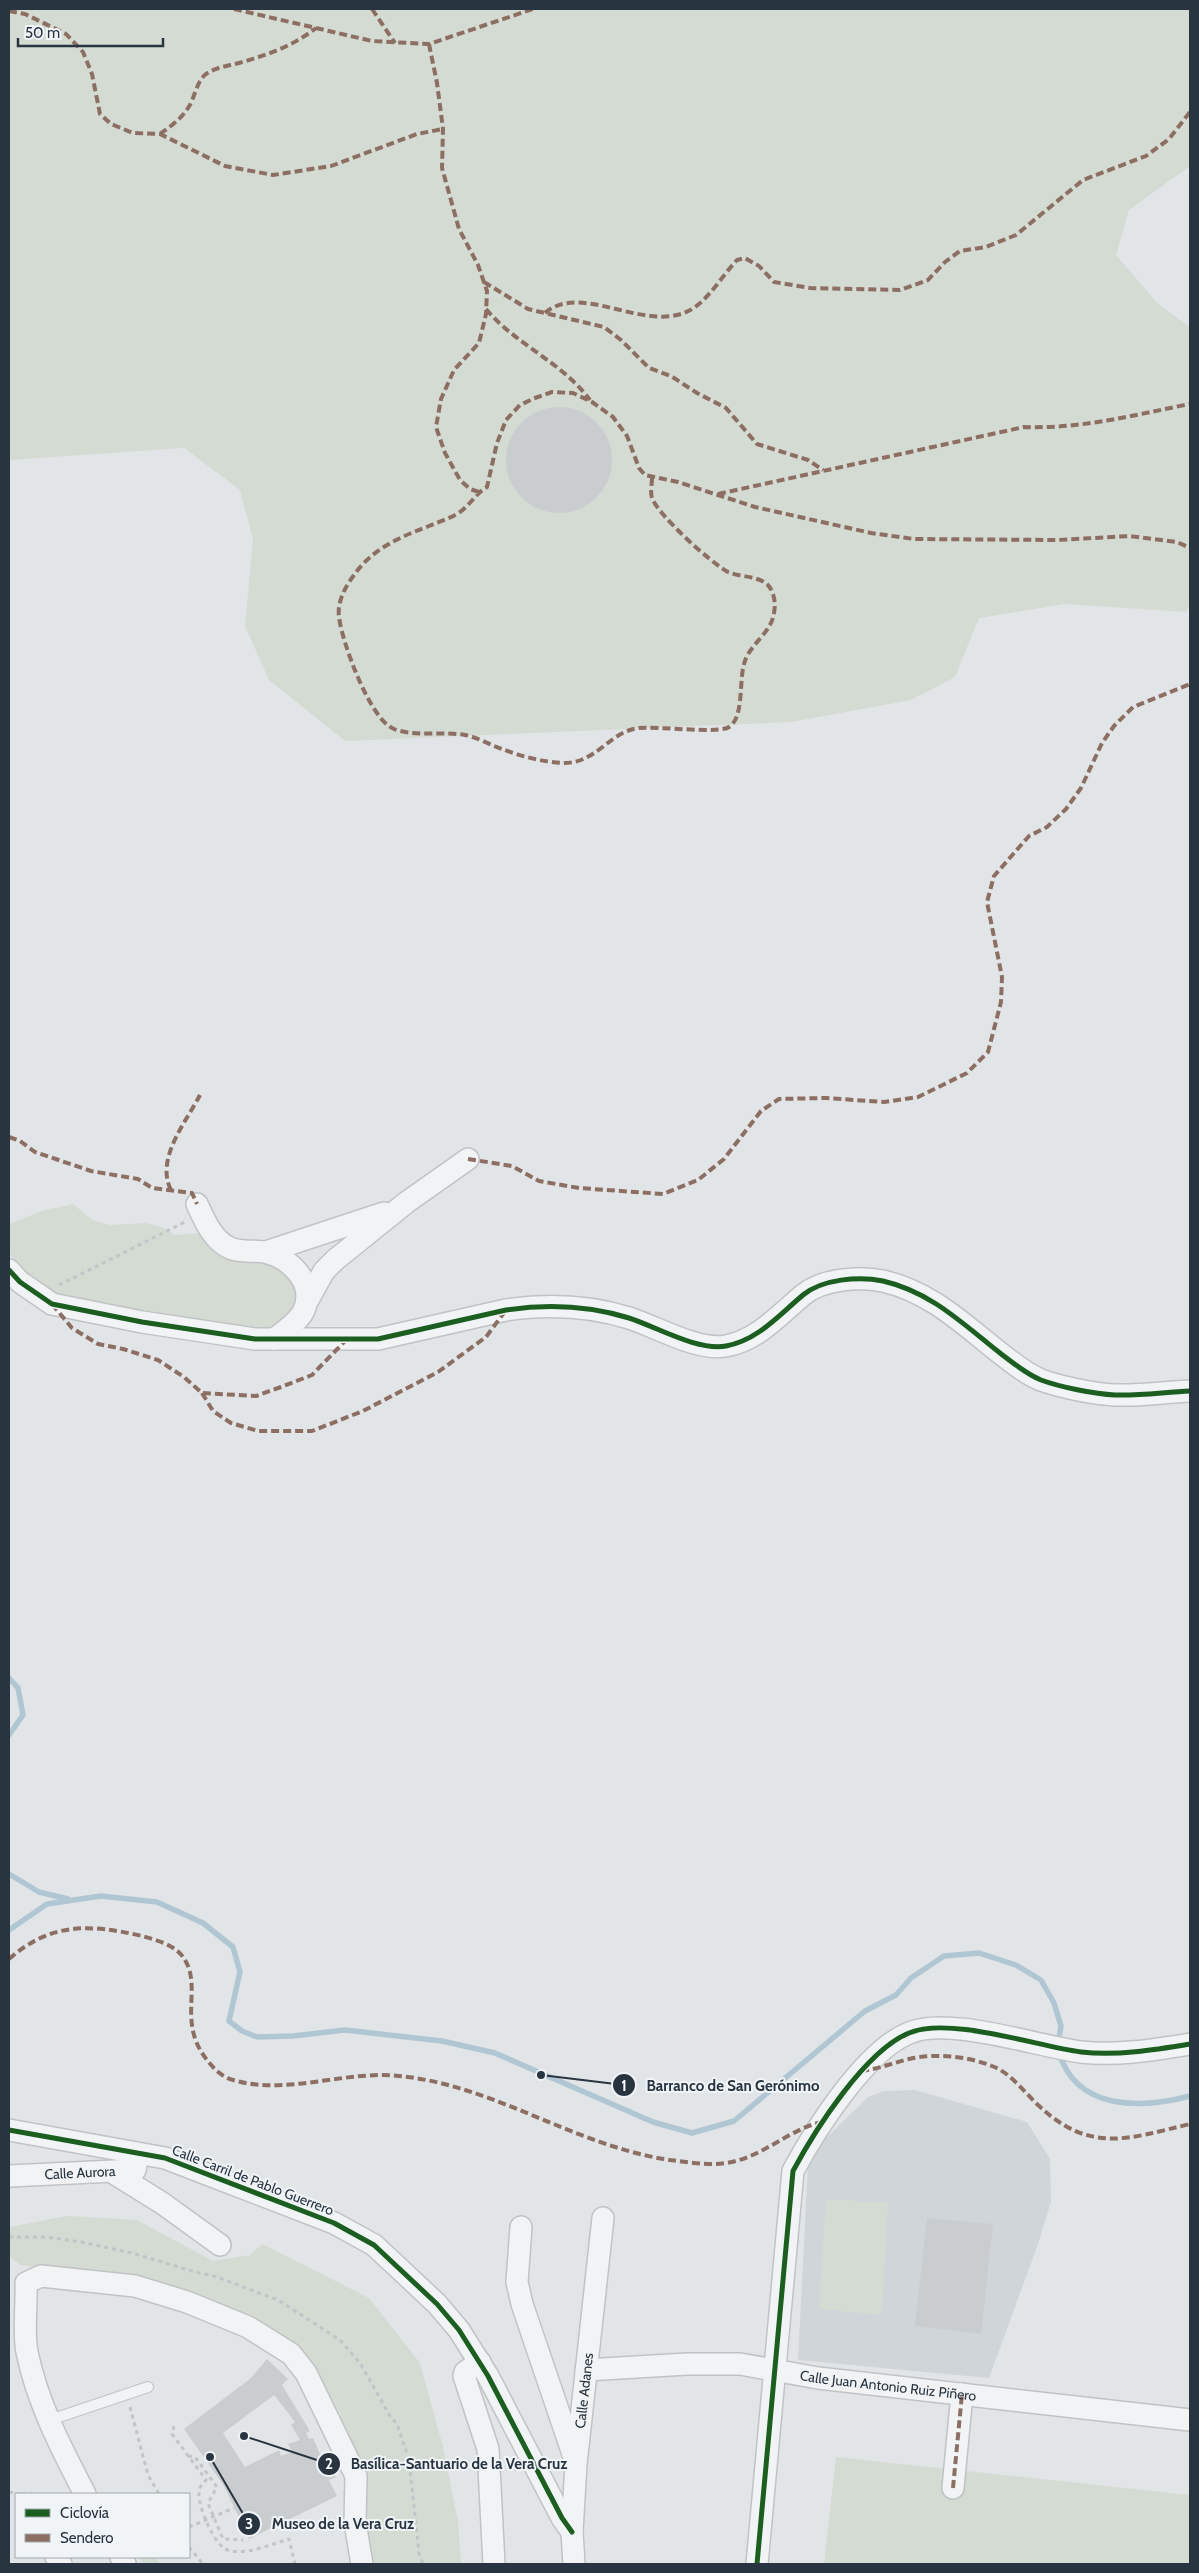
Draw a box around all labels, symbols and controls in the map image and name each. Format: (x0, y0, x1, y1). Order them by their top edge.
scale bar (18, 15, 162, 47)
text: 50 m (25, 24, 60, 42)
callout: Barranco de San Gerónimo (612, 2070, 830, 2100)
text: 1 (621, 2077, 627, 2095)
text: Barranco de San Gerónimo (646, 2077, 820, 2095)
street label: Calle Carril de Pablo Guerrero (170, 2141, 337, 2219)
street label: Calle Aurora (44, 2162, 116, 2183)
street label: Calle Adanes (571, 2352, 597, 2429)
street label: Calle Juan Antonio Ruiz Piñero (799, 2366, 978, 2405)
callout: Basílica-Santuario de la Vera Cruz (316, 2449, 578, 2479)
text: 2 (325, 2455, 333, 2473)
text: Basílica-Santuario de la Vera Cruz (351, 2455, 567, 2473)
legend (15, 2493, 190, 2558)
text: Ciclovía (60, 2504, 110, 2522)
callout: Museo de la Vera Cruz (237, 2509, 424, 2539)
text: 3 (245, 2515, 253, 2533)
text: Museo de la Vera Cruz (272, 2515, 414, 2533)
text: Sendero (60, 2529, 114, 2547)

